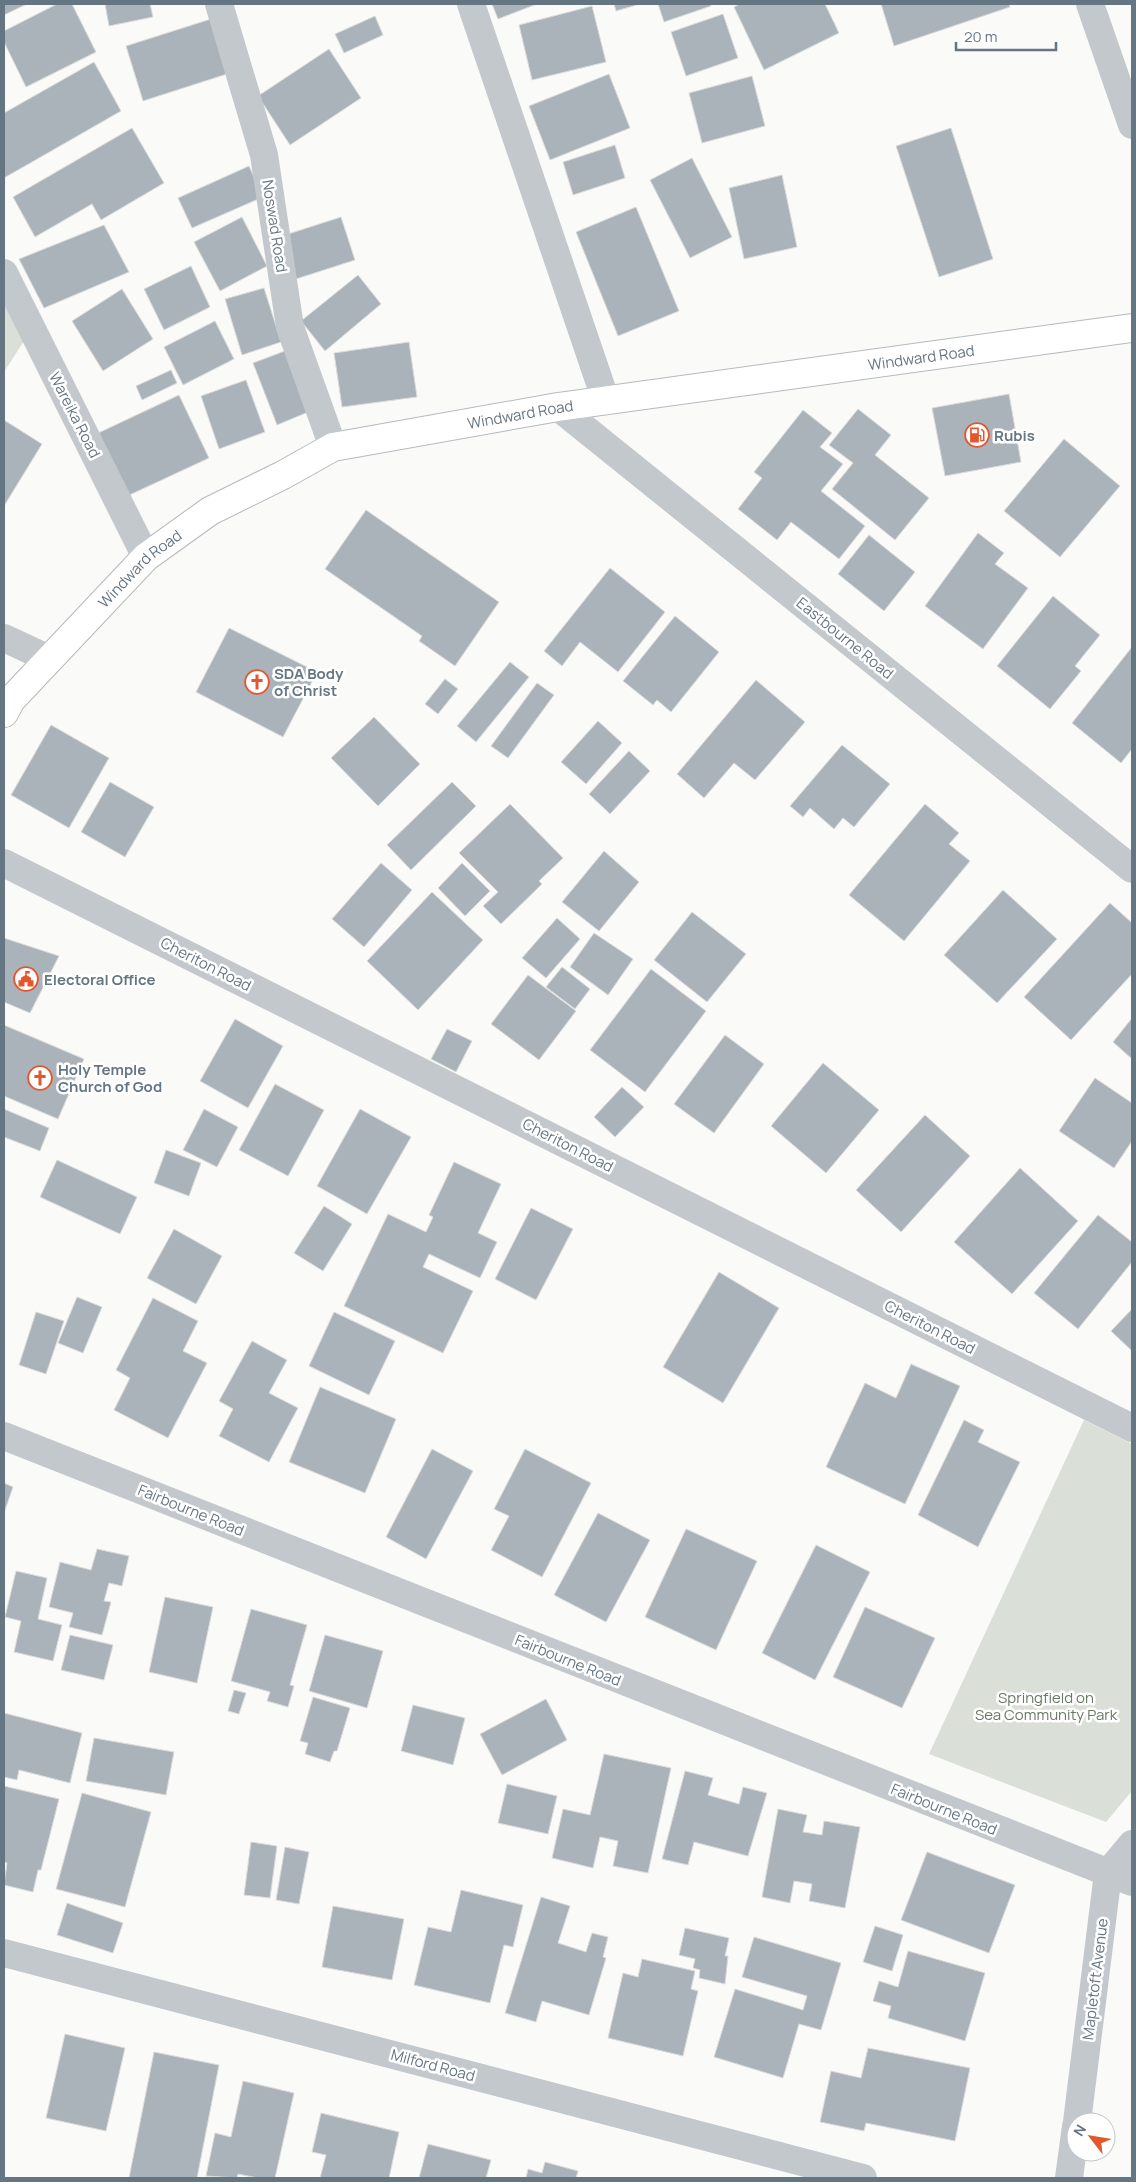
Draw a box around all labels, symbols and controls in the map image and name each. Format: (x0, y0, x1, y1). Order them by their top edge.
scale bar (956, 20, 1056, 52)
text: 20 m (964, 26, 997, 47)
street label: Noswad Road (257, 178, 293, 274)
street label: Windward Road (867, 339, 976, 375)
street label: Wareika Road (44, 369, 106, 461)
street label: Windward Road (466, 395, 574, 433)
fuel station icon: Rubis (964, 422, 990, 448)
place label: Rubis (994, 425, 1035, 446)
street label: Windward Road (93, 524, 186, 612)
street label: Eastbourne Road (792, 592, 898, 684)
place label: SDA Body of Christ (274, 663, 344, 701)
church icon: SDA Body of Christ (244, 669, 270, 695)
street label: Cheriton Road (157, 932, 255, 996)
public building icon: Electoral Office (13, 966, 39, 992)
place label: Electoral Office (44, 969, 155, 990)
place label: Holy Temple Church of God (58, 1059, 162, 1097)
church icon: Holy Temple Church of God (27, 1065, 53, 1091)
street label: Cheriton Road (519, 1113, 617, 1177)
street label: Cheriton Road (881, 1295, 979, 1359)
street label: Fairbourne Road (135, 1479, 247, 1541)
street label: Fairbourne Road (512, 1629, 624, 1691)
park label: Springfield on Sea Community Park (975, 1687, 1118, 1725)
street label: Fairbourne Road (888, 1778, 1000, 1840)
street label: Mapletoft Avenue (1077, 1917, 1113, 2041)
street label: Milford Road (389, 2044, 477, 2086)
north arrow (1066, 2112, 1116, 2162)
text: N (1069, 2121, 1090, 2139)

